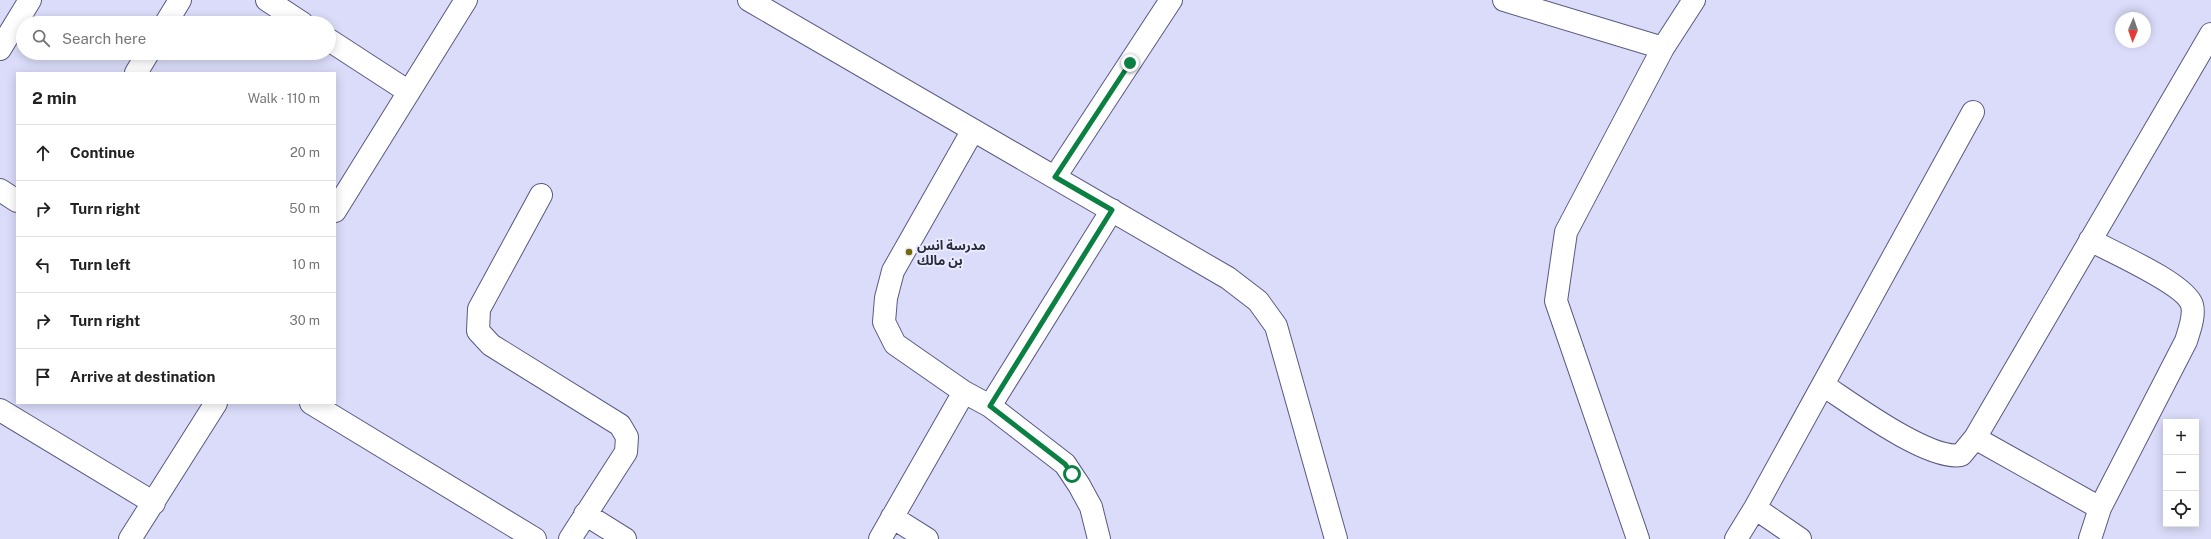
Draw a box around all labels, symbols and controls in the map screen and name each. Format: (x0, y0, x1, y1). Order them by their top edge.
north arrow (2115, 12, 2151, 48)
search box (16, 16, 336, 60)
icon: search (30, 27, 52, 49)
text: Search here (62, 30, 146, 47)
route end (1121, 54, 1139, 72)
text: 2 min (32, 88, 77, 108)
text: Walk · 110 m (248, 91, 320, 106)
icon: ahead (32, 142, 54, 164)
text: Continue (70, 144, 135, 161)
text: 20 m (290, 145, 320, 160)
icon: right (32, 198, 54, 220)
text: Turn right (70, 200, 140, 217)
text: 50 m (289, 201, 320, 216)
place label: مدرسة انس بن مالك (917, 238, 986, 268)
marker: مدرسة انس بن مالك (904, 247, 914, 257)
icon: left (32, 254, 54, 276)
text: Turn left (70, 256, 131, 273)
text: 10 m (292, 257, 320, 272)
icon: right (32, 310, 54, 332)
text: Turn right (70, 312, 140, 329)
text: 30 m (290, 313, 320, 328)
icon: arrive (32, 366, 54, 388)
text: Arrive at destination (70, 368, 215, 385)
map controls (2163, 419, 2199, 527)
button: + (2163, 419, 2199, 455)
button: − (2163, 455, 2199, 491)
route start (1063, 465, 1081, 483)
button: locate (2163, 491, 2199, 527)

